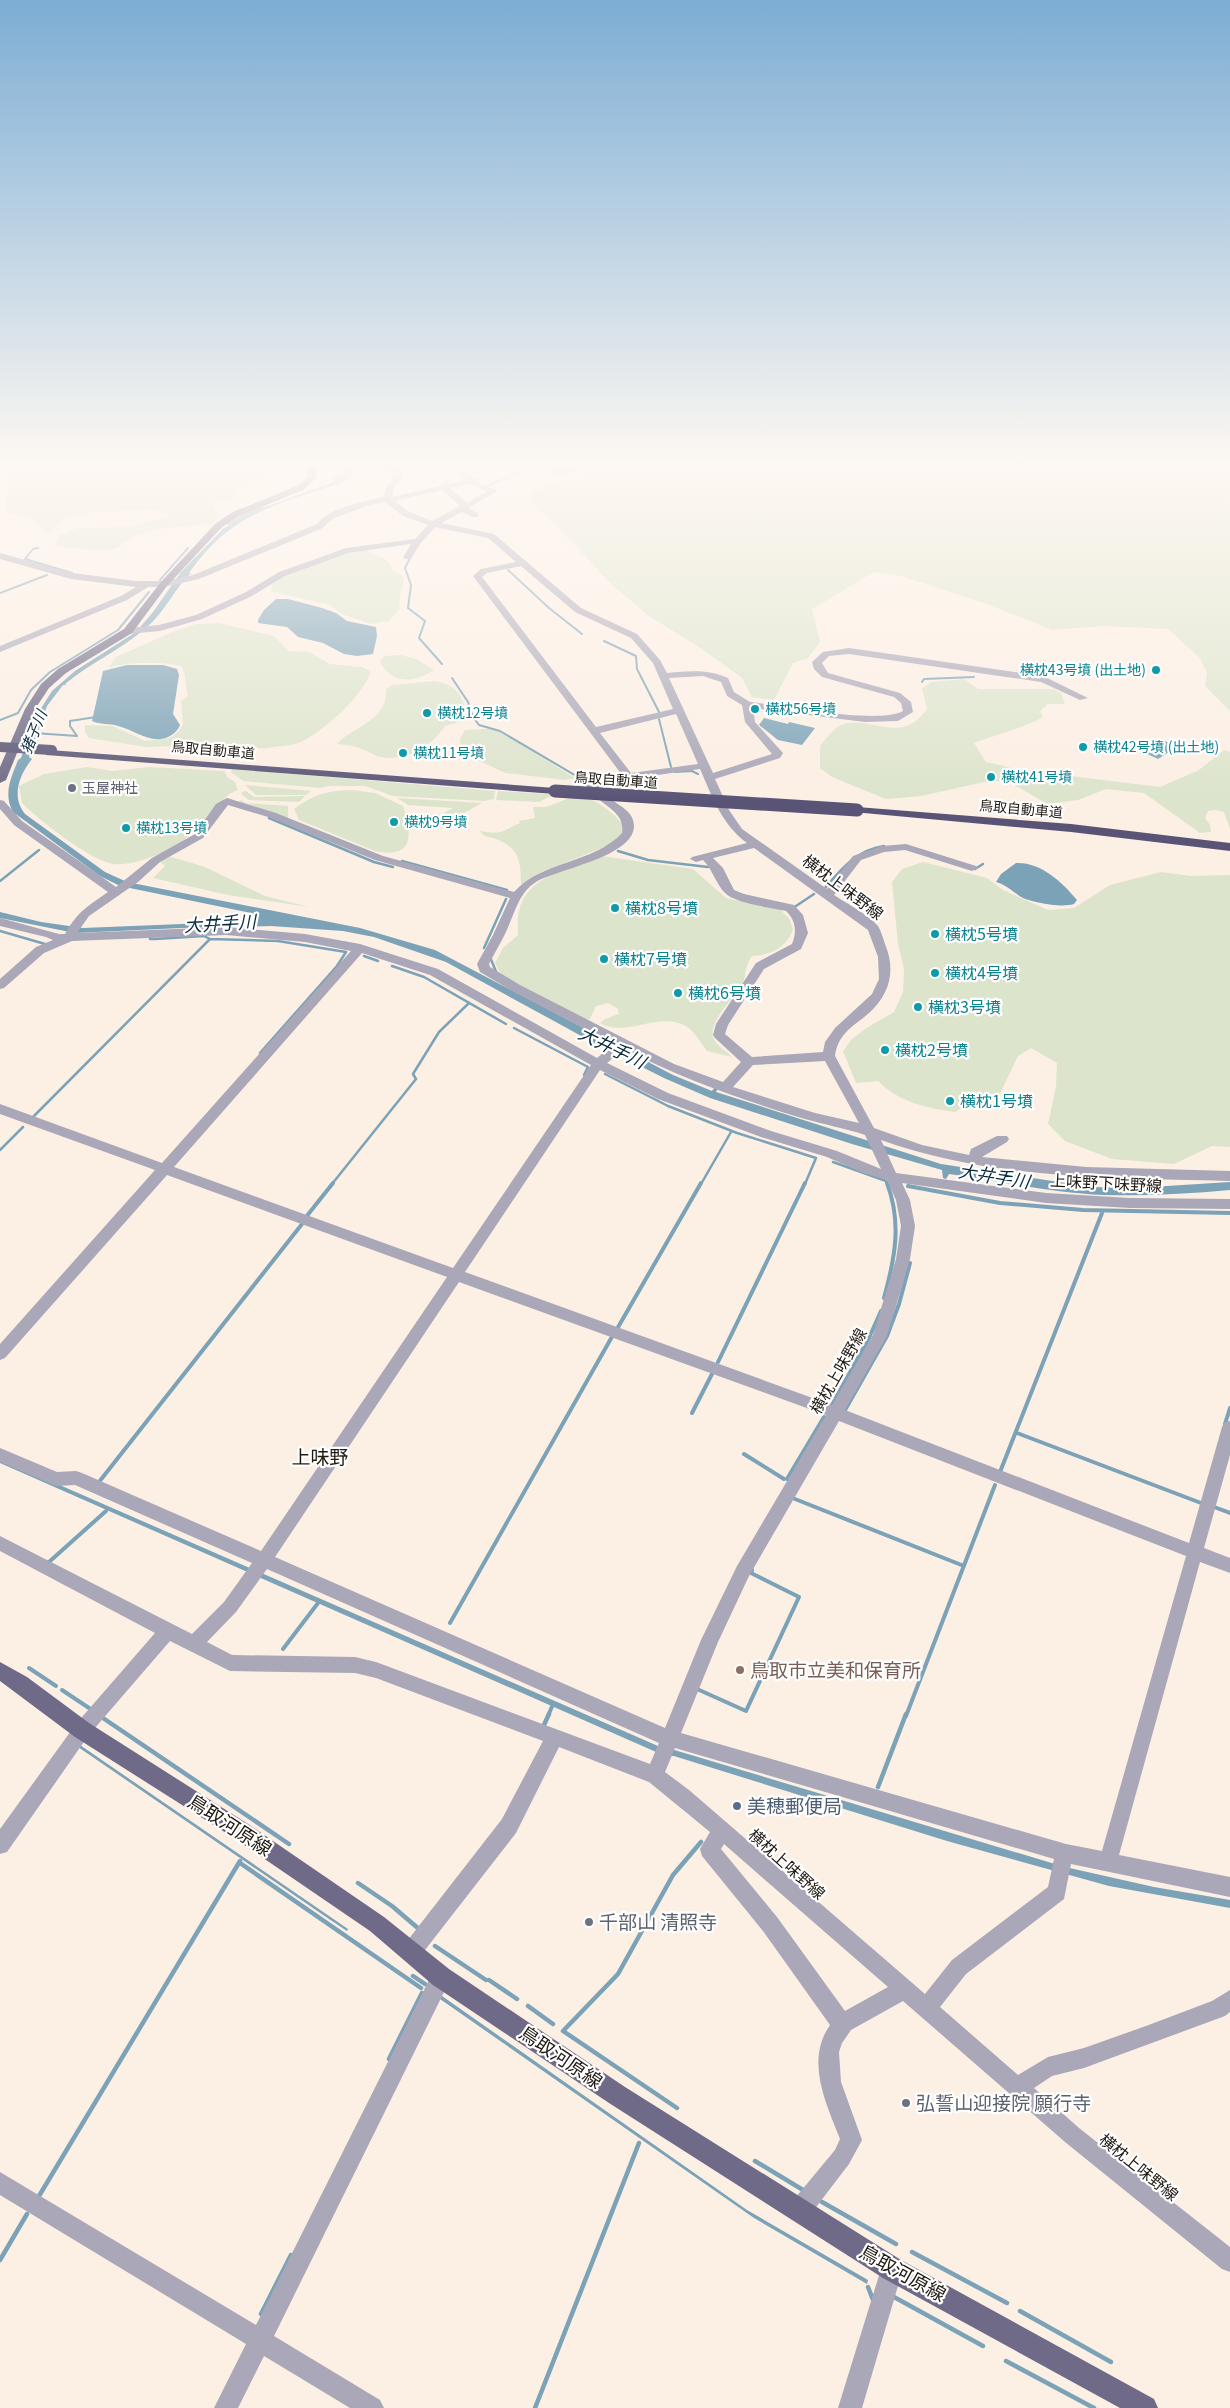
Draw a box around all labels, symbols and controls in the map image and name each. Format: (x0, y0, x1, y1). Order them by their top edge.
place label: 横枕43号墳 (出土地) (1020, 659, 1146, 679)
marker: 横枕43号墳 (出土地) (1150, 664, 1162, 676)
place label: 横枕56号墳 (765, 698, 837, 718)
place label: 横枕12号墳 (437, 702, 509, 722)
marker: 横枕56号墳 (749, 703, 761, 715)
water label: 猪子川 (14, 705, 52, 756)
marker: 横枕12号墳 (421, 707, 433, 719)
street label: 鳥取自動車道 (170, 735, 256, 763)
place label: 横枕42号墳 (出土地) (1093, 736, 1219, 756)
marker: 横枕42号墳 (出土地) (1077, 741, 1089, 753)
place label: 横枕11号墳 (413, 742, 485, 762)
marker: 横枕11号墳 (397, 747, 409, 759)
street label: 鳥取自動車道 (573, 766, 659, 792)
place label: 横枕41号墳 (1001, 766, 1073, 786)
marker: 横枕41号墳 (985, 771, 997, 783)
place label: 玉屋神社 (82, 777, 138, 797)
marker: 玉屋神社 (66, 782, 78, 794)
street label: 鳥取自動車道 (978, 794, 1064, 822)
place label: 横枕9号墳 (404, 811, 468, 831)
marker: 横枕9号墳 (388, 816, 400, 828)
place label: 横枕13号墳 (136, 817, 208, 837)
marker: 横枕13号墳 (120, 822, 132, 834)
street label: 横枕上味野線 (798, 848, 889, 925)
place label: 横枕8号墳 (625, 895, 698, 919)
marker: 横枕8号墳 (609, 902, 621, 914)
water label: 大井手川 (183, 907, 259, 937)
place label: 横枕5号墳 (945, 921, 1018, 945)
marker: 横枕5号墳 (929, 928, 941, 940)
place label: 横枕7号墳 (614, 946, 687, 970)
marker: 横枕7号墳 (598, 953, 610, 965)
place label: 横枕4号墳 (945, 960, 1018, 984)
marker: 横枕4号墳 (929, 967, 941, 979)
place label: 横枕6号墳 (688, 980, 761, 1004)
marker: 横枕6号墳 (672, 987, 684, 999)
place label: 横枕3号墳 (928, 994, 1001, 1018)
marker: 横枕3号墳 (912, 1001, 924, 1013)
water label: 大井手川 (575, 1019, 653, 1075)
place label: 横枕2号墳 (895, 1037, 968, 1061)
marker: 横枕2号墳 (879, 1044, 891, 1056)
place label: 横枕1号墳 (960, 1088, 1033, 1112)
marker: 横枕1号墳 (944, 1095, 956, 1107)
water label: 大井手川 (957, 1157, 1034, 1194)
street label: 上味野下味野線 (1049, 1167, 1163, 1197)
street label: 横枕上味野線 (803, 1323, 872, 1418)
district label: 上味野 (291, 1442, 349, 1469)
place label: 鳥取市立美和保育所 (750, 1655, 921, 1682)
marker: 鳥取市立美和保育所 (734, 1664, 746, 1676)
street label: 鳥取河原線 (184, 1787, 278, 1861)
place label: 美穂郵便局 (747, 1791, 842, 1818)
marker: 美穂郵便局 (731, 1800, 743, 1812)
street label: 横枕上味野線 (744, 1822, 831, 1904)
place label: 千部山 清照寺 (599, 1907, 717, 1934)
marker: 千部山 清照寺 (583, 1916, 595, 1928)
street label: 鳥取河原線 (515, 2018, 609, 2094)
place label: 弘誓山迎接院 願行寺 (916, 2088, 1091, 2115)
marker: 弘誓山迎接院 願行寺 (900, 2097, 912, 2109)
street label: 横枕上味野線 (1095, 2127, 1184, 2206)
street label: 鳥取河原線 (856, 2237, 952, 2307)

